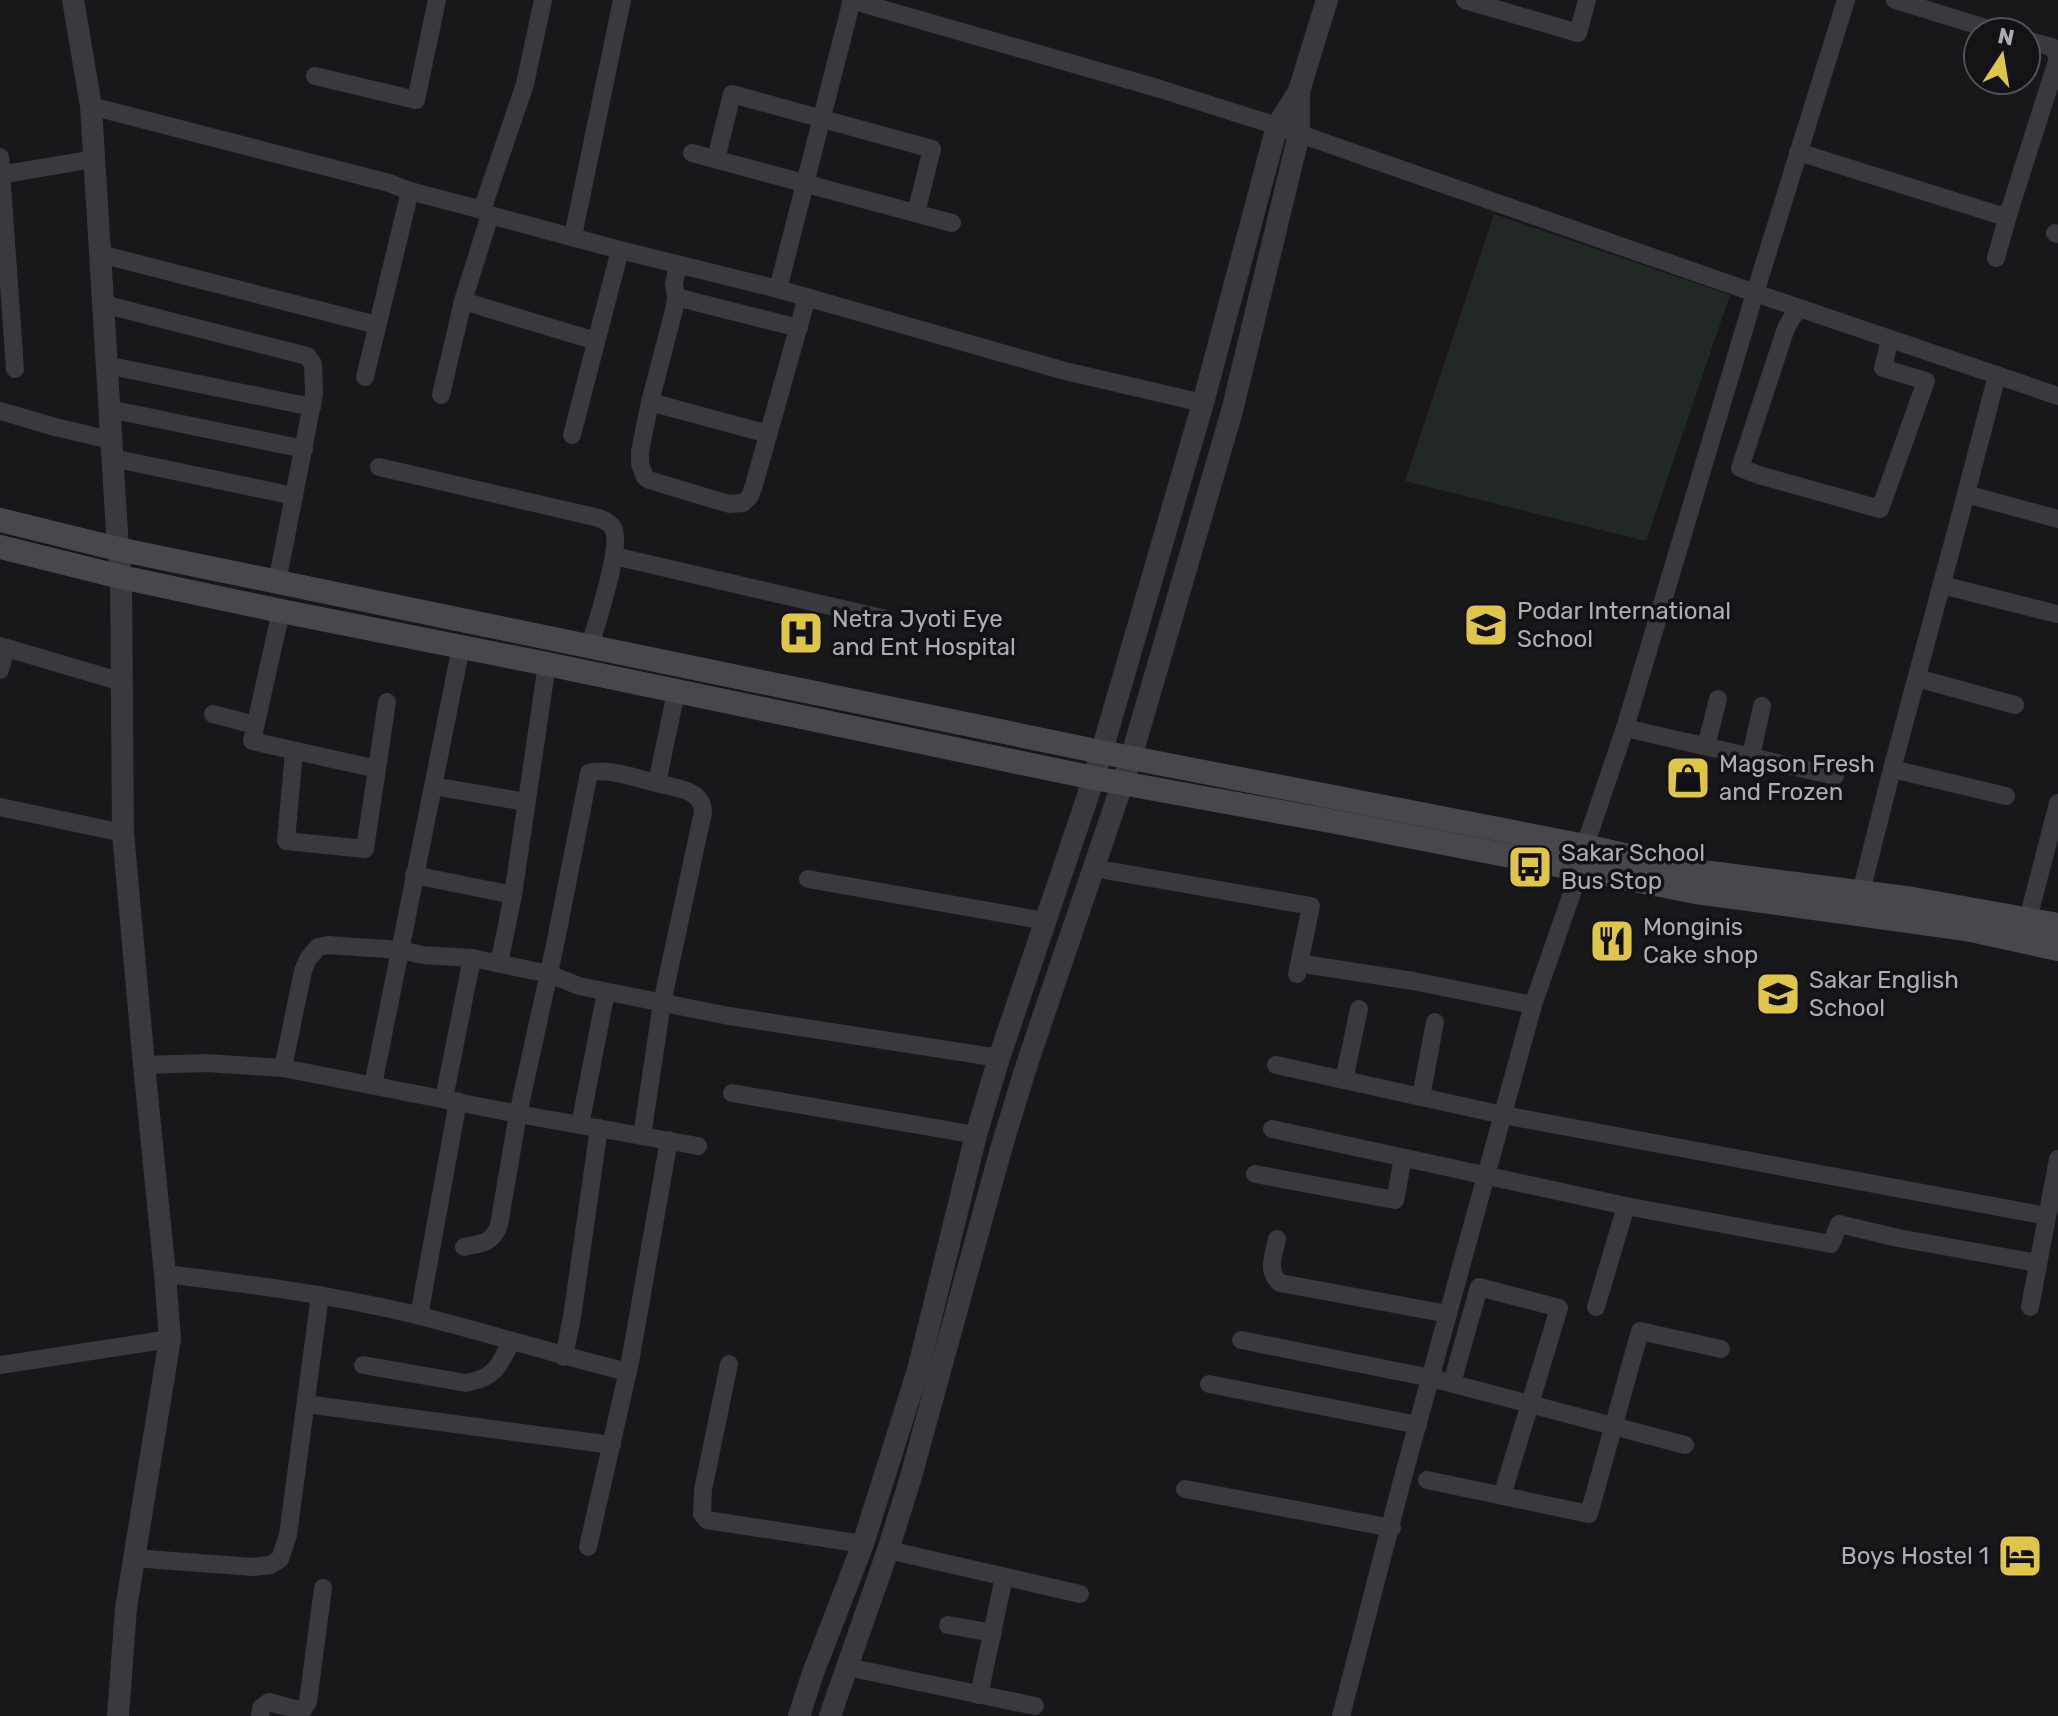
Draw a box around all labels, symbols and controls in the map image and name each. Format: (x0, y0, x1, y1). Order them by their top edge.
north arrow (1962, 16, 2042, 96)
text: N (1996, 22, 2017, 52)
place label: Podar International School (1517, 597, 1731, 653)
school or university icon: Podar International School (1462, 601, 1510, 649)
place label: Netra Jyoti Eye and Ent Hospital (832, 605, 1016, 661)
hospital icon: Netra Jyoti Eye and Ent Hospital (777, 609, 825, 657)
place label: Magson Fresh and Frozen (1719, 750, 1875, 806)
shop icon: Magson Fresh and Frozen (1664, 754, 1712, 802)
place label: Sakar School Bus Stop (1561, 839, 1705, 895)
bus stop icon: Sakar School Bus Stop (1506, 843, 1554, 891)
place label: Monginis Cake shop (1643, 913, 1758, 969)
restaurant icon: Monginis Cake shop (1588, 917, 1636, 965)
place label: Sakar English School (1809, 966, 1959, 1022)
school or university icon: Sakar English School (1754, 970, 1802, 1018)
hotel icon: Boys Hostel 1 (1996, 1532, 2044, 1580)
place label: Boys Hostel 1 (1841, 1542, 1989, 1570)

